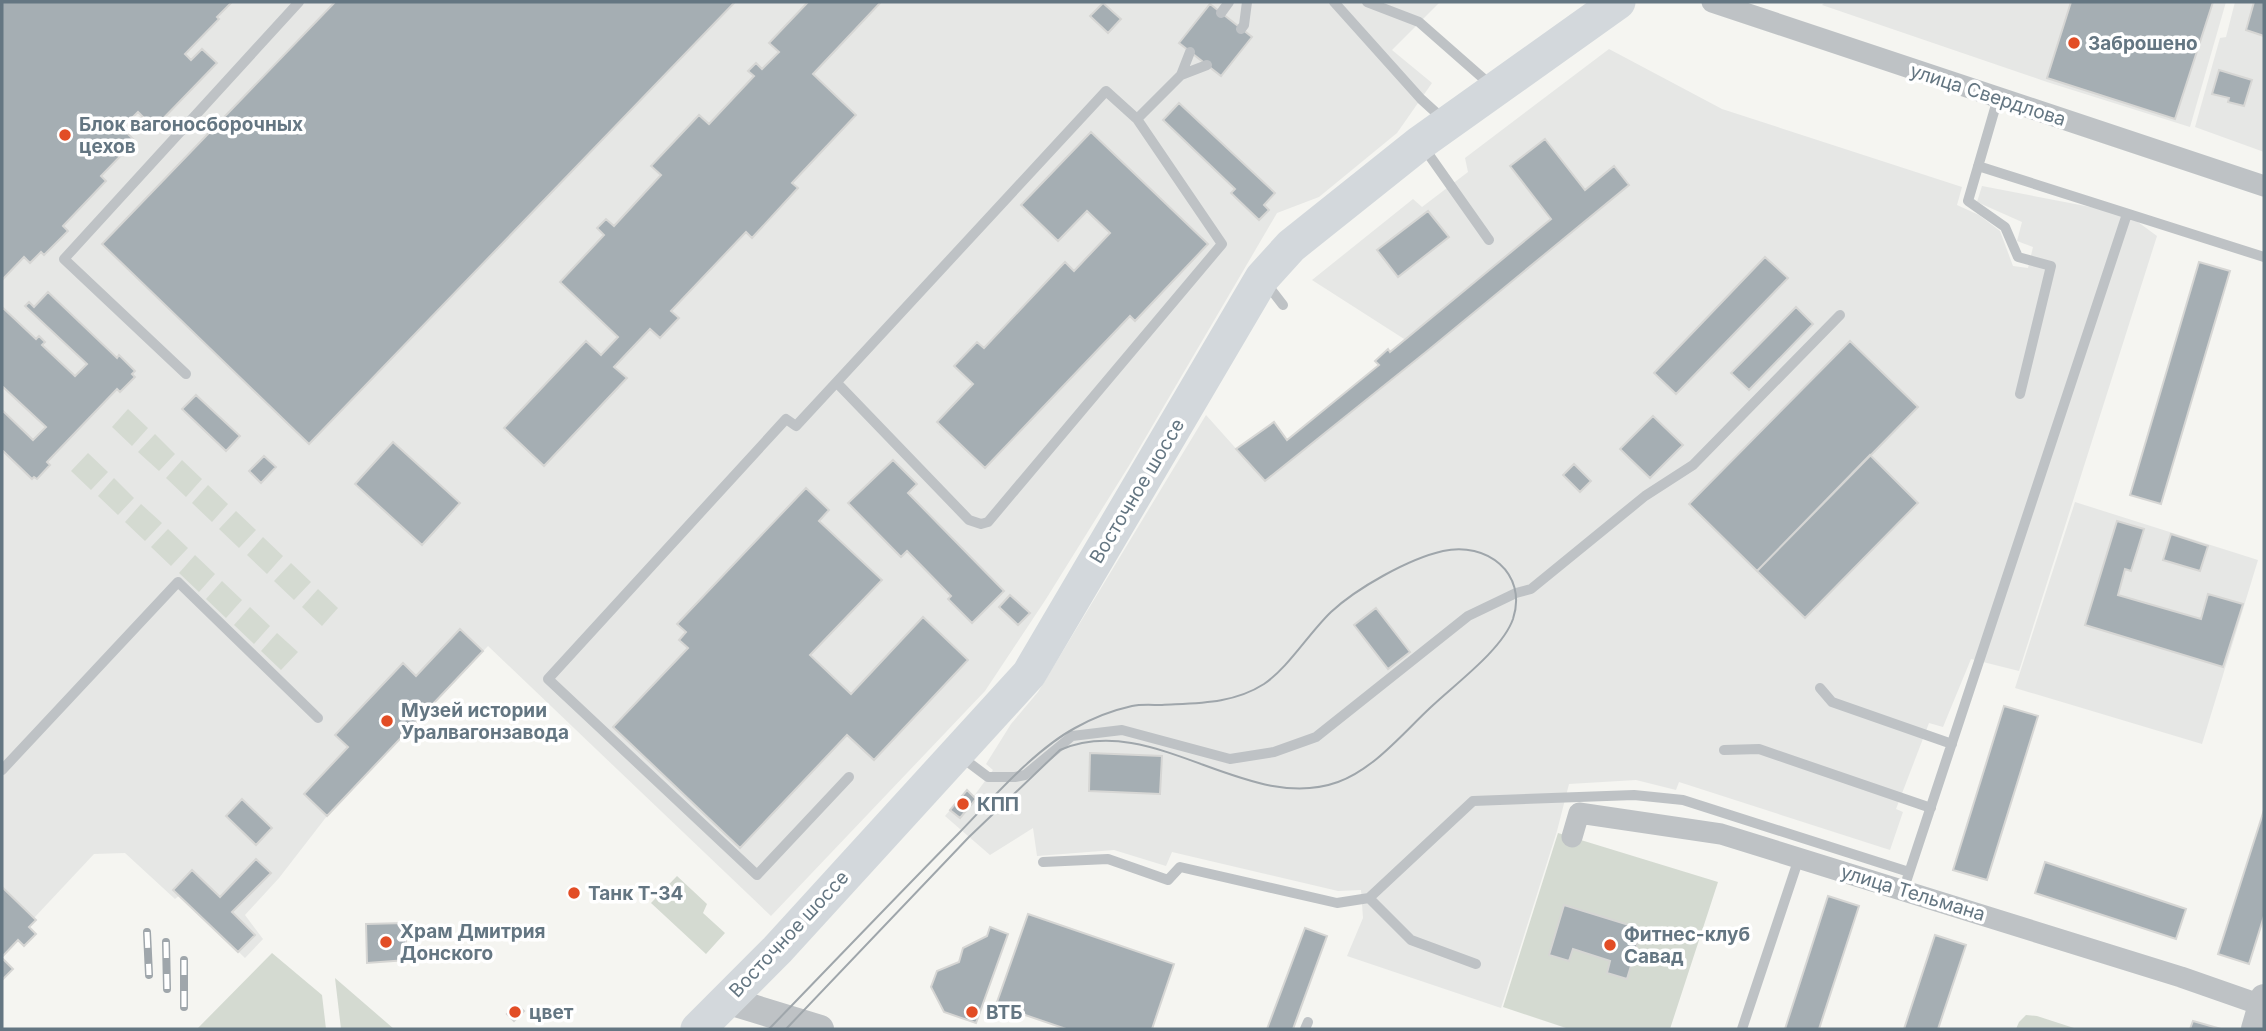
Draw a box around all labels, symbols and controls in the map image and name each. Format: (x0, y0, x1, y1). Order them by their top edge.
place label: Заброшено (2088, 32, 2198, 55)
marker: Заброшено (2066, 35, 2082, 51)
street label: улица Свердлова (1907, 59, 2069, 131)
place label: Блок вагоносборочных цехов (79, 113, 303, 158)
marker: Блок вагоносборочных цехов (57, 127, 73, 143)
street label: Восточное шоссе (1085, 415, 1189, 567)
place label: Музей истории Уралвагонзавода (401, 699, 569, 744)
marker: Музей истории Уралвагонзавода (379, 713, 395, 729)
place label: КПП (977, 793, 1019, 816)
marker: КПП (955, 796, 971, 812)
street label: улица Тельмана (1838, 860, 1988, 926)
street label: Восточное шоссе (724, 866, 854, 1002)
place label: Танк Т-34 (588, 882, 683, 905)
marker: Танк Т-34 (566, 885, 582, 901)
place label: Храм Дмитрия Донского (400, 920, 546, 965)
place label: Фитнес-клуб Савад (1624, 923, 1750, 968)
marker: Храм Дмитрия Донского (378, 934, 394, 950)
marker: Фитнес-клуб Савад (1602, 937, 1618, 953)
place label: цвет (529, 1001, 574, 1024)
place label: ВТБ (986, 1001, 1022, 1024)
marker: цвет (507, 1004, 523, 1020)
marker: ВТБ (964, 1004, 980, 1020)

